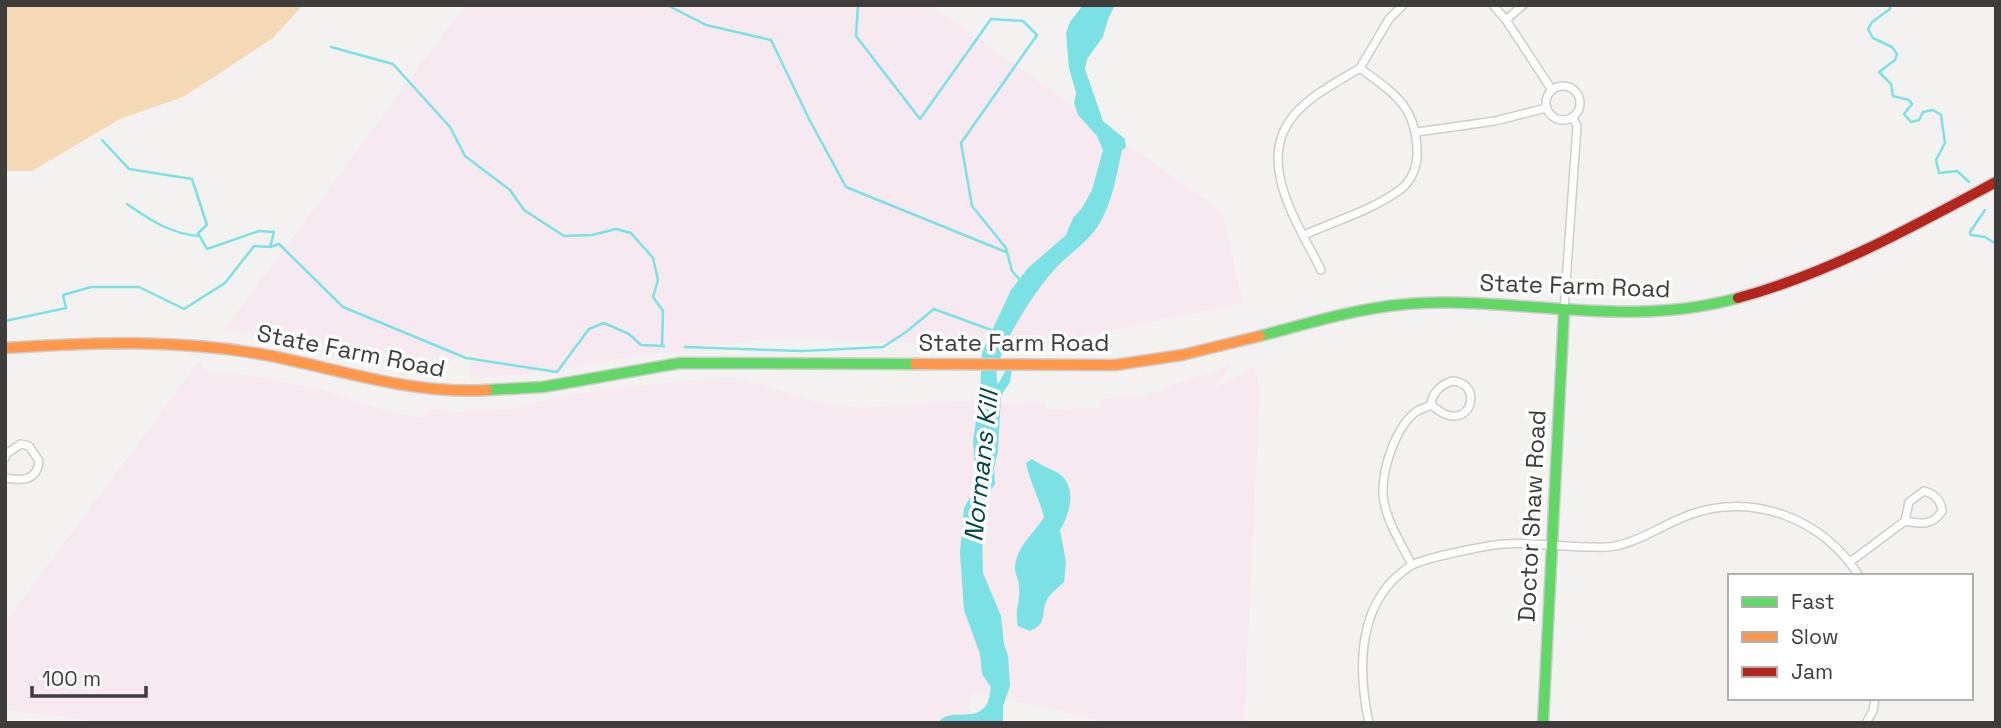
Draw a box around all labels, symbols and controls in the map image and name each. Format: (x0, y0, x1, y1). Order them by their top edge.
street label: State Farm Road (1479, 267, 1671, 304)
street label: State Farm Road (254, 317, 448, 384)
street label: State Farm Road (918, 327, 1110, 358)
water label: Normans Kill (956, 386, 1006, 543)
street label: Doctor Shaw Road (1510, 409, 1553, 623)
legend (1728, 574, 1973, 700)
text: Fast (1791, 588, 1835, 615)
text: Slow (1791, 623, 1839, 650)
scale bar (32, 654, 145, 698)
text: Jam (1791, 658, 1833, 685)
text: 100 m (42, 665, 101, 692)

